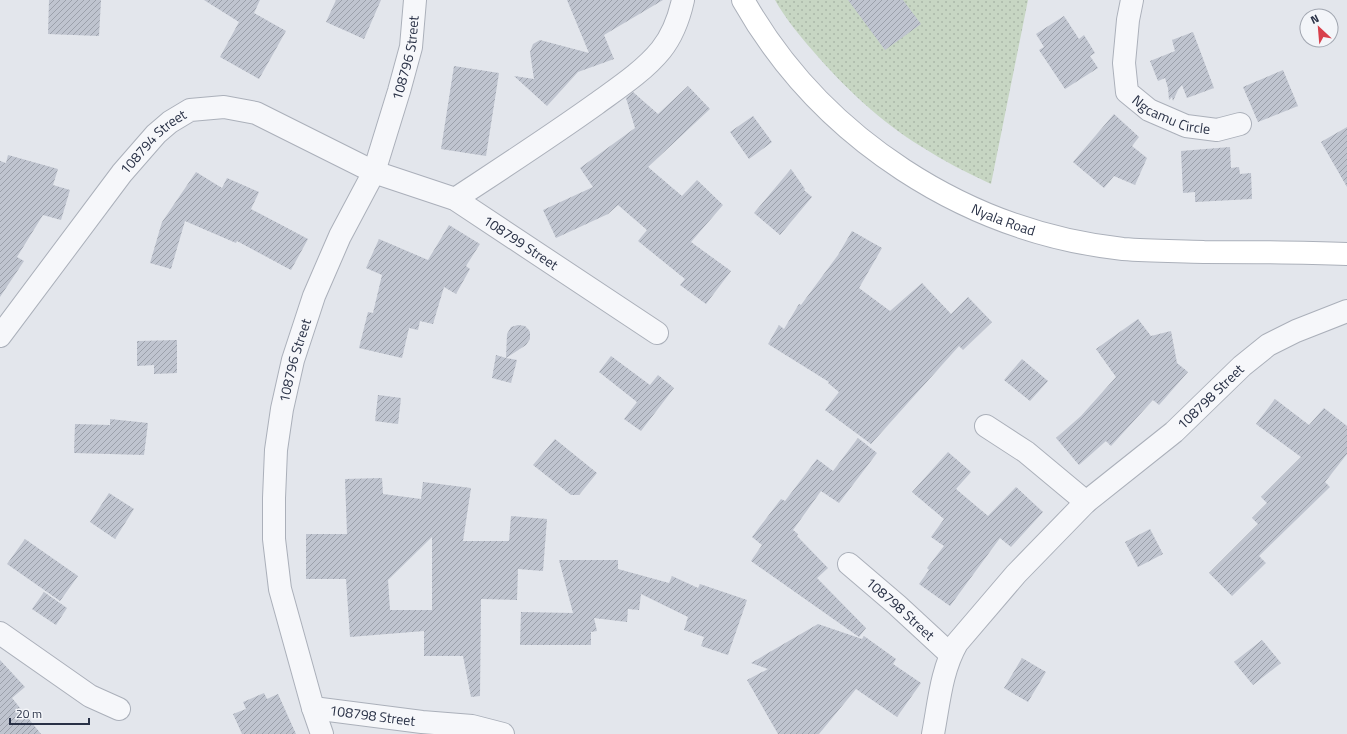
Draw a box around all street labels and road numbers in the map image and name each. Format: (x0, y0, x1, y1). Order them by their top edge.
street label: 108796 Street (386, 15, 424, 103)
street label: Ngcamu Circle (1128, 89, 1212, 139)
street label: 108794 Street (115, 104, 190, 179)
street label: Nyala Road (968, 198, 1038, 241)
street label: 108799 Street (479, 210, 563, 275)
street label: 108796 Street (273, 316, 316, 404)
street label: 108798 Street (1172, 359, 1248, 434)
street label: 108798 Street (861, 572, 940, 645)
street label: 108798 Street (328, 699, 417, 731)

